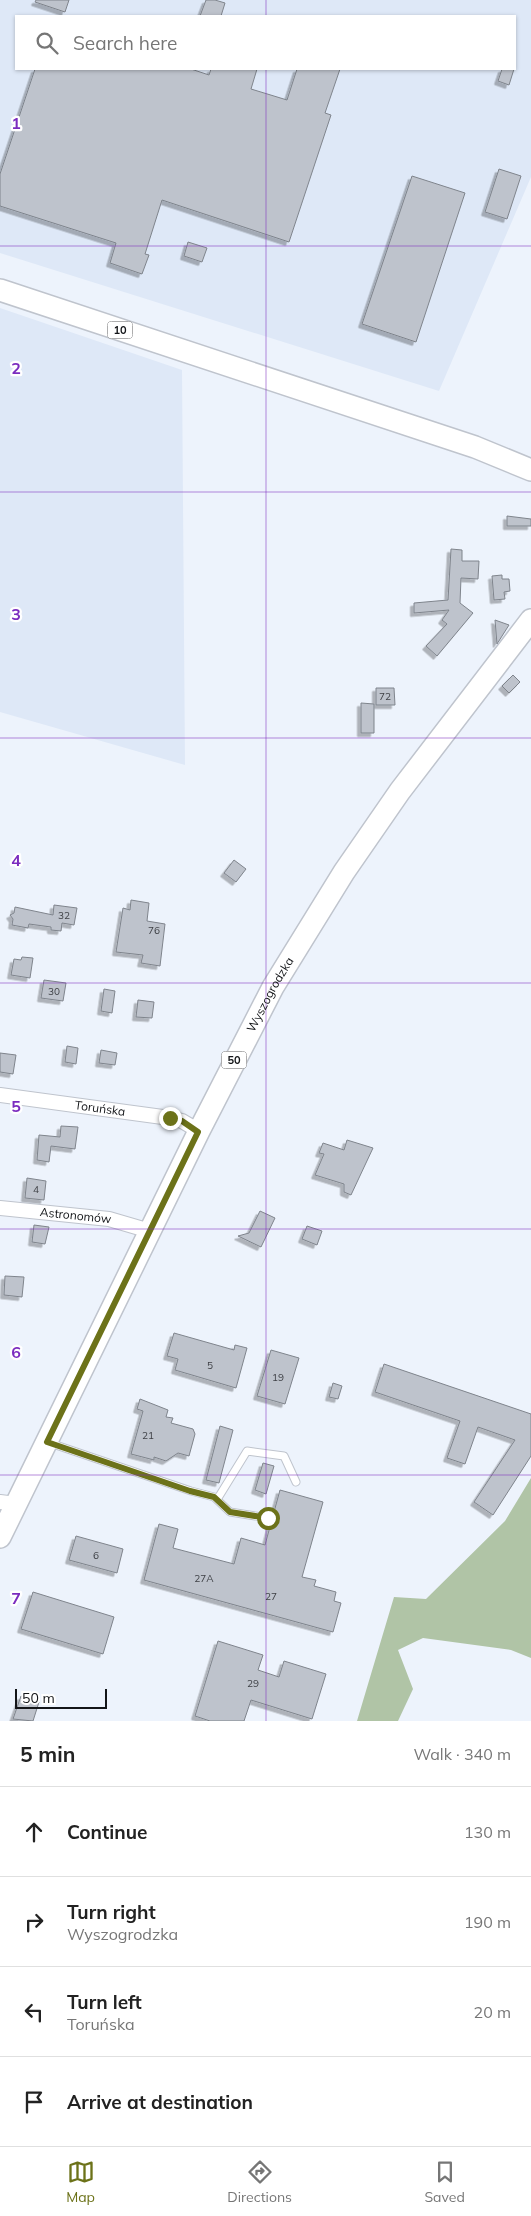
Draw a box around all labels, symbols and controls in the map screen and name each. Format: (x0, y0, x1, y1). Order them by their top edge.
search box (15, 15, 516, 70)
icon: search (33, 29, 61, 57)
text: Search here (73, 31, 177, 55)
text: 1 (11, 113, 21, 133)
road number: 10 (108, 322, 132, 338)
text: 2 (11, 358, 21, 378)
text: 3 (11, 604, 21, 624)
house number: 72 (379, 690, 391, 703)
text: 4 (11, 850, 21, 870)
house number: 32 (58, 909, 70, 922)
house number: 76 (148, 924, 160, 937)
street label: Wyszogrodzka (243, 954, 297, 1034)
house number: 30 (48, 985, 60, 998)
road number: 50 (222, 1052, 246, 1068)
text: 5 (11, 1096, 21, 1116)
street label: Toruńska (74, 1097, 126, 1119)
route end (159, 1107, 182, 1130)
house number: 4 (33, 1183, 39, 1196)
street label: Astronomów (39, 1204, 113, 1226)
text: 6 (11, 1342, 21, 1362)
house number: 5 (207, 1359, 213, 1372)
house number: 19 (272, 1371, 284, 1384)
house number: 21 (142, 1429, 154, 1442)
route start (257, 1507, 280, 1530)
house number: 6 (93, 1549, 99, 1562)
house number: 27A (194, 1572, 214, 1585)
text: 7 (11, 1588, 21, 1608)
house number: 27 (265, 1590, 277, 1603)
house number: 29 (247, 1677, 259, 1690)
scale bar (15, 1686, 108, 1709)
text: 50 m (22, 1689, 55, 1707)
text: 5 min (20, 1741, 75, 1767)
text: Walk · 340 m (413, 1744, 511, 1764)
icon: ahead (20, 1818, 48, 1846)
text: Continue (67, 1820, 147, 1844)
text: 130 m (464, 1822, 511, 1842)
text: Turn right (67, 1900, 156, 1924)
icon: right (20, 1908, 48, 1936)
text: 190 m (464, 1912, 511, 1932)
text: Wyszogrodzka (67, 1924, 178, 1944)
text: Turn left (67, 1990, 142, 2014)
icon: left (20, 1998, 48, 2026)
text: 20 m (474, 2002, 511, 2022)
text: Toruńska (67, 2014, 135, 2034)
icon: arrive (20, 2088, 48, 2116)
text: Arrive at destination (67, 2090, 253, 2114)
tab: Map (66, 2158, 95, 2206)
tab: Directions (227, 2158, 292, 2206)
tab: Saved (424, 2158, 465, 2206)

